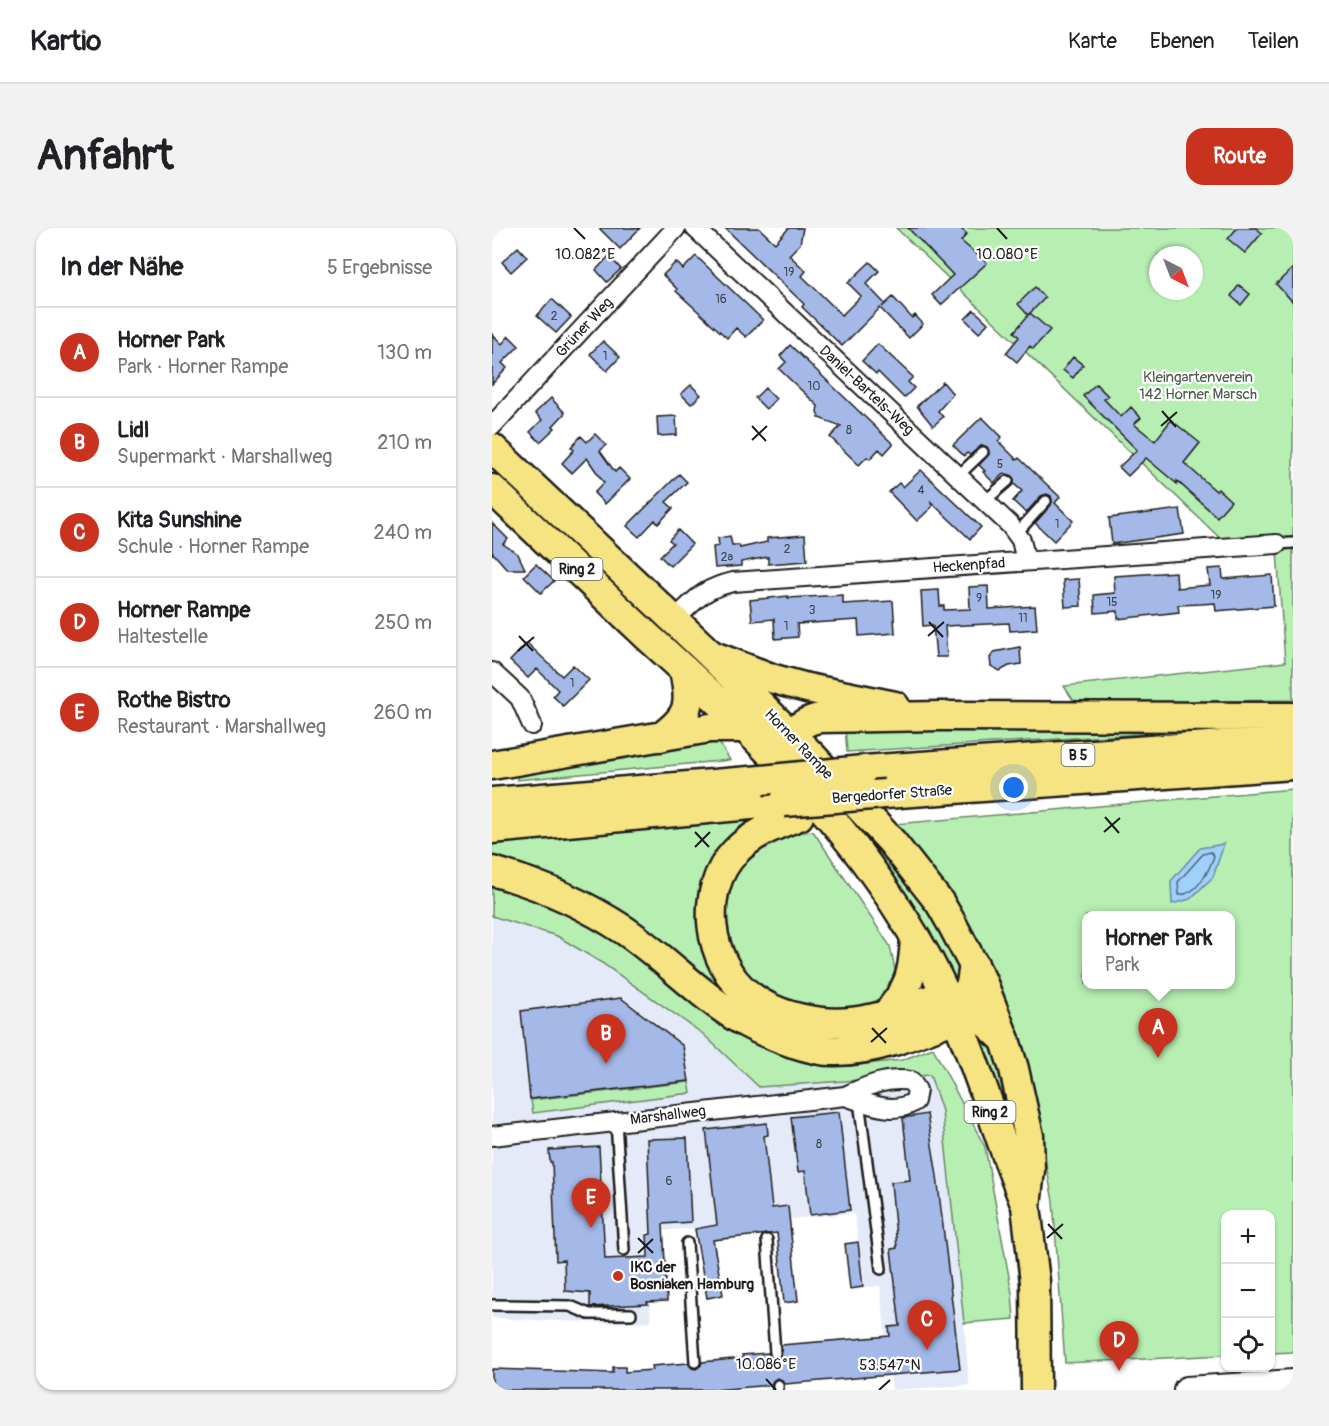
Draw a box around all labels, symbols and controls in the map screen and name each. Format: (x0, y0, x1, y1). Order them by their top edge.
text: Kartio (30, 24, 101, 59)
text: Karte (1068, 28, 1117, 55)
text: Ebenen (1150, 28, 1215, 55)
text: Teilen (1248, 28, 1299, 55)
button: Route (1186, 128, 1293, 185)
text: Anfahrt (36, 130, 174, 182)
text: 10.082°E (555, 245, 615, 264)
text: 10.080°E (976, 245, 1038, 264)
north arrow (1149, 246, 1203, 300)
text: In der Nähe (60, 251, 183, 283)
text: 5 Ergebnisse (327, 255, 432, 280)
house number: 19 (784, 265, 794, 280)
house number: 16 (715, 292, 727, 307)
street label: Grüner Weg (552, 293, 617, 361)
house number: 2 (551, 309, 558, 324)
text: Horner Park (117, 326, 225, 354)
text: A (73, 340, 86, 365)
text: 130 m (377, 340, 432, 365)
street label: Daniel-Bartels-Weg (815, 341, 918, 439)
house number: 1 (603, 349, 607, 364)
text: Park · Horner Rampe (117, 354, 288, 379)
park label: Kleingartenverein 142 Horner Marsch (1139, 368, 1257, 404)
house number: 10 (808, 379, 820, 394)
text: Lidl (117, 416, 149, 444)
house number: 8 (846, 423, 852, 438)
text: B (74, 430, 85, 455)
text: 210 m (377, 430, 432, 455)
text: Supermarkt · Marshallweg (117, 444, 332, 469)
house number: 5 (997, 457, 1003, 472)
house number: 4 (918, 483, 925, 498)
text: Kita Sunshine (117, 506, 241, 534)
house number: 1 (1055, 517, 1059, 532)
text: C (73, 520, 86, 545)
text: 240 m (373, 520, 432, 545)
text: Schule · Horner Rampe (117, 534, 309, 559)
house number: 2 (784, 542, 791, 557)
house number: 2a (721, 550, 734, 565)
street label: Heckenpfad (932, 553, 1006, 578)
road number: Ring 2 (552, 558, 602, 580)
house number: 19 (1211, 588, 1221, 603)
house number: 9 (976, 591, 982, 606)
house number: 15 (1106, 595, 1118, 610)
text: Horner Rampe (117, 596, 250, 624)
house number: 3 (809, 603, 816, 618)
text: D (73, 610, 86, 635)
text: 250 m (374, 610, 432, 635)
house number: 11 (1018, 611, 1028, 626)
house number: 1 (784, 619, 788, 634)
text: Haltestelle (117, 624, 208, 649)
house number: 1 (570, 676, 574, 691)
text: Rothe Bistro (117, 686, 231, 714)
text: E (74, 700, 85, 725)
text: 260 m (373, 700, 432, 725)
street label: Horner Rampe (760, 705, 837, 784)
text: Restaurant · Marshallweg (117, 714, 326, 739)
road number: B 5 (1062, 744, 1094, 766)
your location (999, 773, 1028, 802)
street label: Bergedorfer Straße (831, 781, 953, 808)
popup (1082, 911, 1235, 989)
text: Horner Park (1104, 924, 1213, 952)
text: Park (1104, 952, 1140, 977)
pin: A (1138, 1008, 1178, 1058)
pin: B (586, 1014, 626, 1064)
street label: Marshallweg (629, 1101, 707, 1130)
road number: Ring 2 (964, 1101, 1016, 1123)
house number: 8 (816, 1137, 822, 1152)
house number: 6 (666, 1174, 673, 1189)
pin: E (572, 1178, 610, 1228)
map controls (1221, 1210, 1275, 1372)
button: + (1221, 1210, 1275, 1264)
place label: IKC der Bosniaken Hamburg (630, 1258, 755, 1294)
button: − (1221, 1264, 1275, 1318)
marker: IKC der Bosniaken Hamburg (611, 1269, 625, 1283)
pin: C (908, 1300, 946, 1350)
button: locate (1221, 1318, 1275, 1372)
pin: D (1100, 1322, 1138, 1371)
text: 10.086°E (736, 1355, 796, 1374)
text: 53.547°N (859, 1356, 921, 1375)

